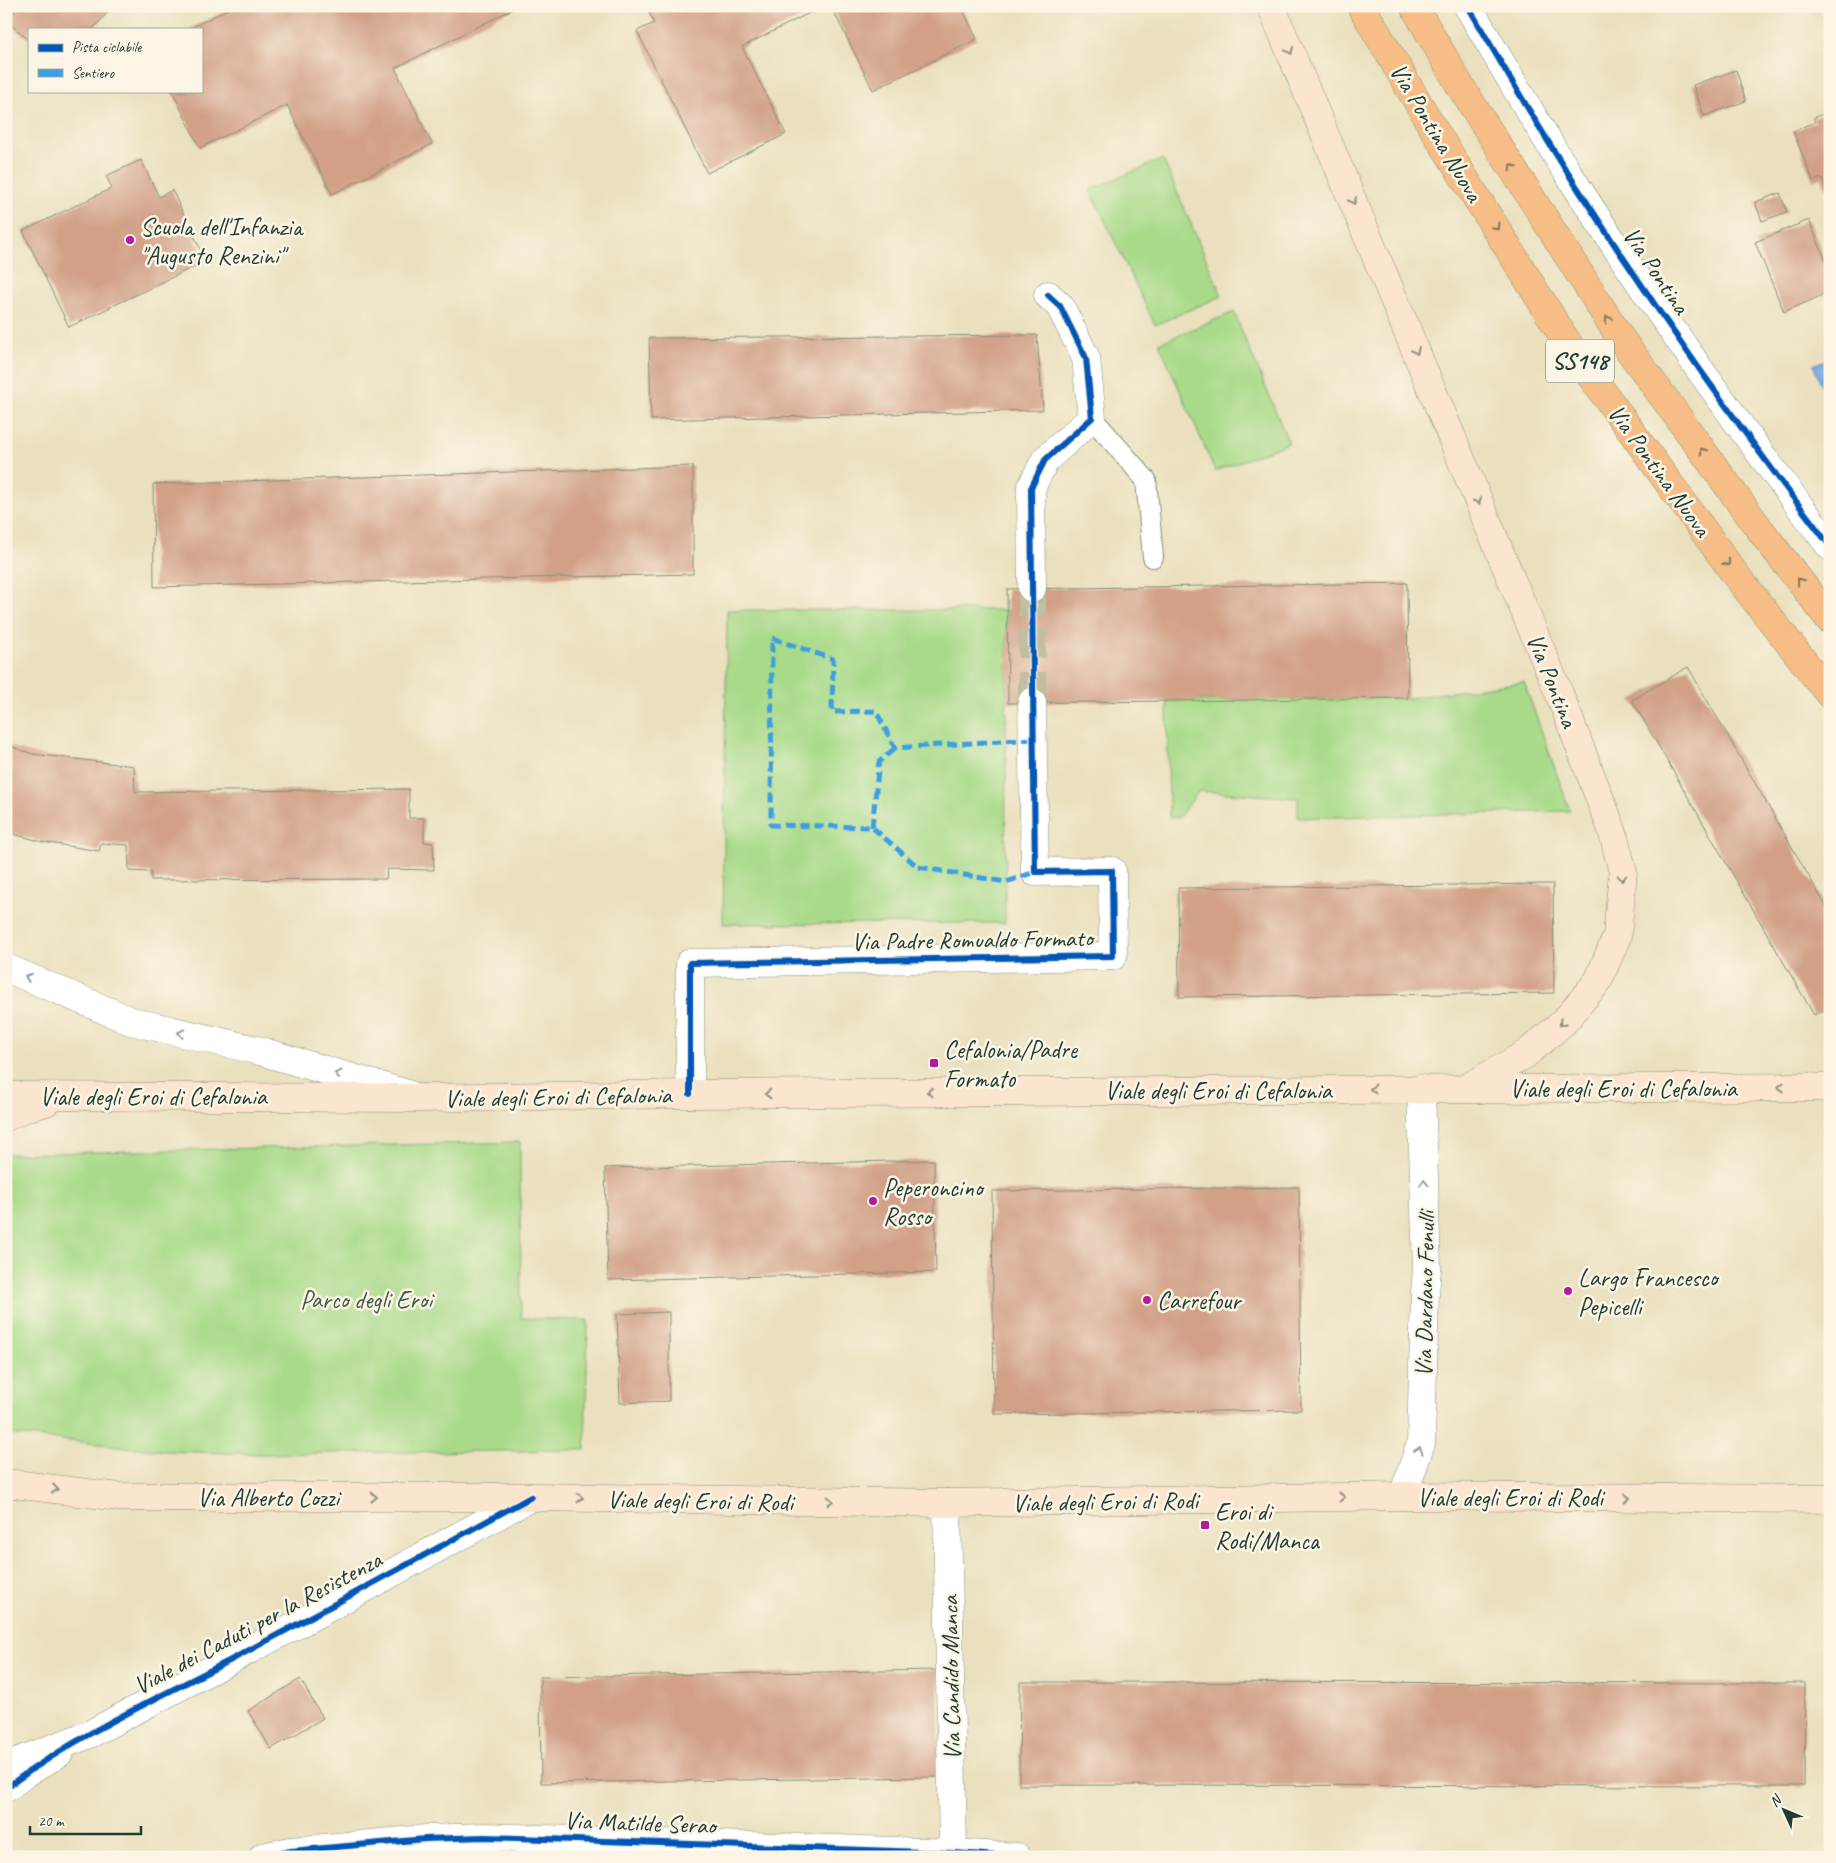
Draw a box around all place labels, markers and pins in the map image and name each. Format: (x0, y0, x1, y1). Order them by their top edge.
place label: Scuola dell'Infanzia "Augusto Renzini" (140, 211, 305, 272)
marker: Scuola dell'Infanzia "Augusto Renzini" (124, 234, 136, 246)
place label: Cefalonia/Padre Formato (944, 1034, 1079, 1095)
marker: Cefalonia/Padre Formato (928, 1057, 940, 1069)
place label: Peperoncino Rosso (883, 1172, 986, 1233)
marker: Peperoncino Rosso (867, 1195, 879, 1207)
place label: Largo Francesco Pepicelli (1578, 1262, 1721, 1323)
place label: Carrefour (1157, 1285, 1243, 1317)
marker: Largo Francesco Pepicelli (1562, 1285, 1574, 1297)
marker: Carrefour (1141, 1294, 1153, 1306)
place label: Eroi di Rodi/Manca (1215, 1496, 1321, 1557)
marker: Eroi di Rodi/Manca (1199, 1519, 1211, 1531)

